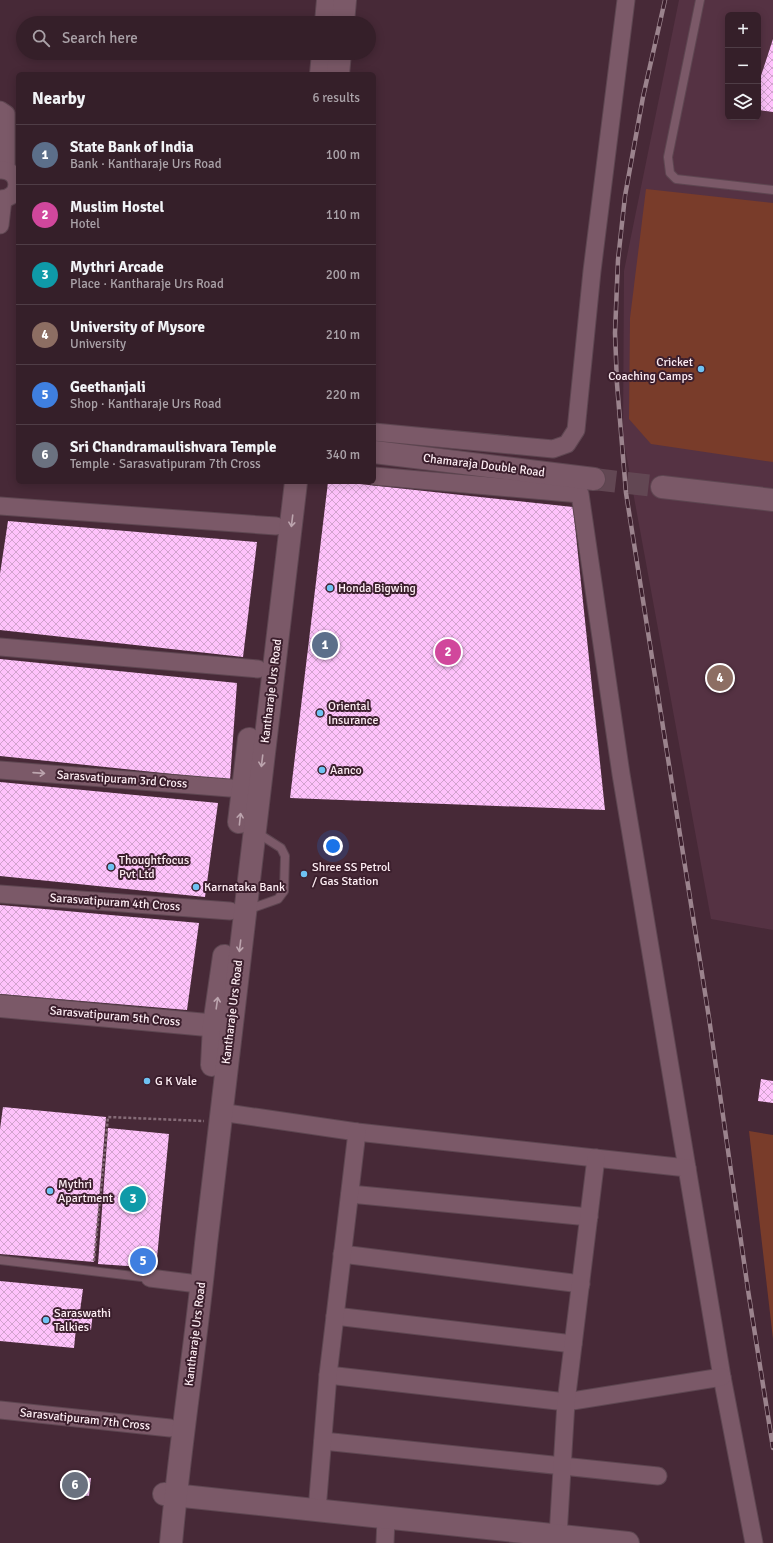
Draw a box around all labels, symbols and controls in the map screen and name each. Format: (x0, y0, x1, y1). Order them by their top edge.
map controls (725, 12, 761, 120)
button: + (725, 12, 761, 48)
search box (16, 16, 376, 60)
icon: search (30, 27, 52, 49)
text: Search here (62, 29, 138, 47)
button: − (725, 48, 761, 84)
button: layers (725, 84, 761, 120)
text: Nearby (32, 88, 85, 109)
text: 6 results (312, 90, 360, 106)
text: State Bank of India (70, 138, 194, 156)
text: 1 (41, 147, 49, 163)
text: 100 m (326, 147, 360, 163)
text: Bank · Kantharaje Urs Road (70, 156, 222, 172)
text: Muslim Hostel (70, 198, 164, 216)
text: 2 (41, 207, 49, 223)
text: 110 m (326, 207, 360, 223)
text: Hotel (70, 216, 100, 232)
text: Mythri Arcade (70, 258, 164, 276)
text: 3 (41, 267, 49, 283)
text: 200 m (326, 267, 360, 283)
text: Place · Kantharaje Urs Road (70, 276, 224, 292)
text: University of Mysore (70, 318, 205, 336)
text: 4 (41, 327, 49, 343)
text: 210 m (326, 327, 360, 343)
text: University (70, 336, 126, 352)
place label: Cricket Coaching Camps (608, 355, 693, 384)
marker: Cricket Coaching Camps (696, 364, 706, 374)
text: Geethanjali (70, 378, 146, 396)
text: 5 (41, 387, 49, 403)
text: 220 m (326, 387, 360, 403)
text: Shop · Kantharaje Urs Road (70, 396, 221, 412)
text: Sri Chandramaulishvara Temple (70, 438, 276, 456)
text: 6 (41, 447, 49, 463)
text: 340 m (326, 447, 360, 463)
street label: Chamaraja Double Road (422, 451, 546, 480)
text: Temple · Sarasvatipuram 7th Cross (70, 456, 261, 472)
one-way arrow (288, 514, 295, 527)
place label: Honda Bigwing (338, 581, 416, 596)
marker: Honda Bigwing (325, 583, 335, 593)
pin: 1 (312, 630, 338, 660)
pin: 2 (435, 637, 461, 667)
street label: Kantharaje Urs Road (258, 638, 285, 744)
pin: 4 (707, 663, 733, 693)
place label: Oriental Insurance (328, 699, 378, 728)
marker: Oriental Insurance (315, 708, 325, 718)
one-way arrow (258, 754, 266, 767)
place label: Aanco (330, 763, 362, 778)
marker: Aanco (317, 765, 327, 775)
street label: Sarasvatipuram 3rd Cross (56, 767, 188, 792)
one-way arrow (32, 770, 45, 777)
one-way arrow (236, 813, 244, 826)
your location (323, 836, 343, 856)
place label: Thoughtfocus Pvt Ltd (119, 853, 189, 882)
place label: Shree SS Petrol / Gas Station (312, 860, 391, 889)
marker: Thoughtfocus Pvt Ltd (106, 862, 116, 872)
marker: Shree SS Petrol / Gas Station (299, 869, 309, 879)
place label: Karnataka Bank (204, 880, 285, 895)
marker: Karnataka Bank (191, 882, 201, 892)
street label: Sarasvatipuram 4th Cross (49, 890, 181, 915)
one-way arrow (236, 939, 244, 952)
street label: Kantharaje Urs Road (219, 959, 246, 1065)
one-way arrow (213, 997, 221, 1010)
street label: Sarasvatipuram 5th Cross (49, 1003, 181, 1030)
place label: G K Vale (155, 1074, 197, 1089)
marker: G K Vale (142, 1076, 152, 1086)
place label: Mythri Apartment (58, 1177, 113, 1206)
pin: 3 (120, 1184, 146, 1214)
marker: Mythri Apartment (45, 1186, 55, 1196)
pin: 5 (130, 1246, 156, 1276)
street label: Kantharaje Urs Road (182, 1281, 209, 1387)
place label: Saraswathi Talkies (54, 1306, 111, 1335)
marker: Saraswathi Talkies (41, 1315, 51, 1325)
street label: Sarasvatipuram 7th Cross (19, 1405, 151, 1434)
pin: 6 (62, 1470, 88, 1500)

